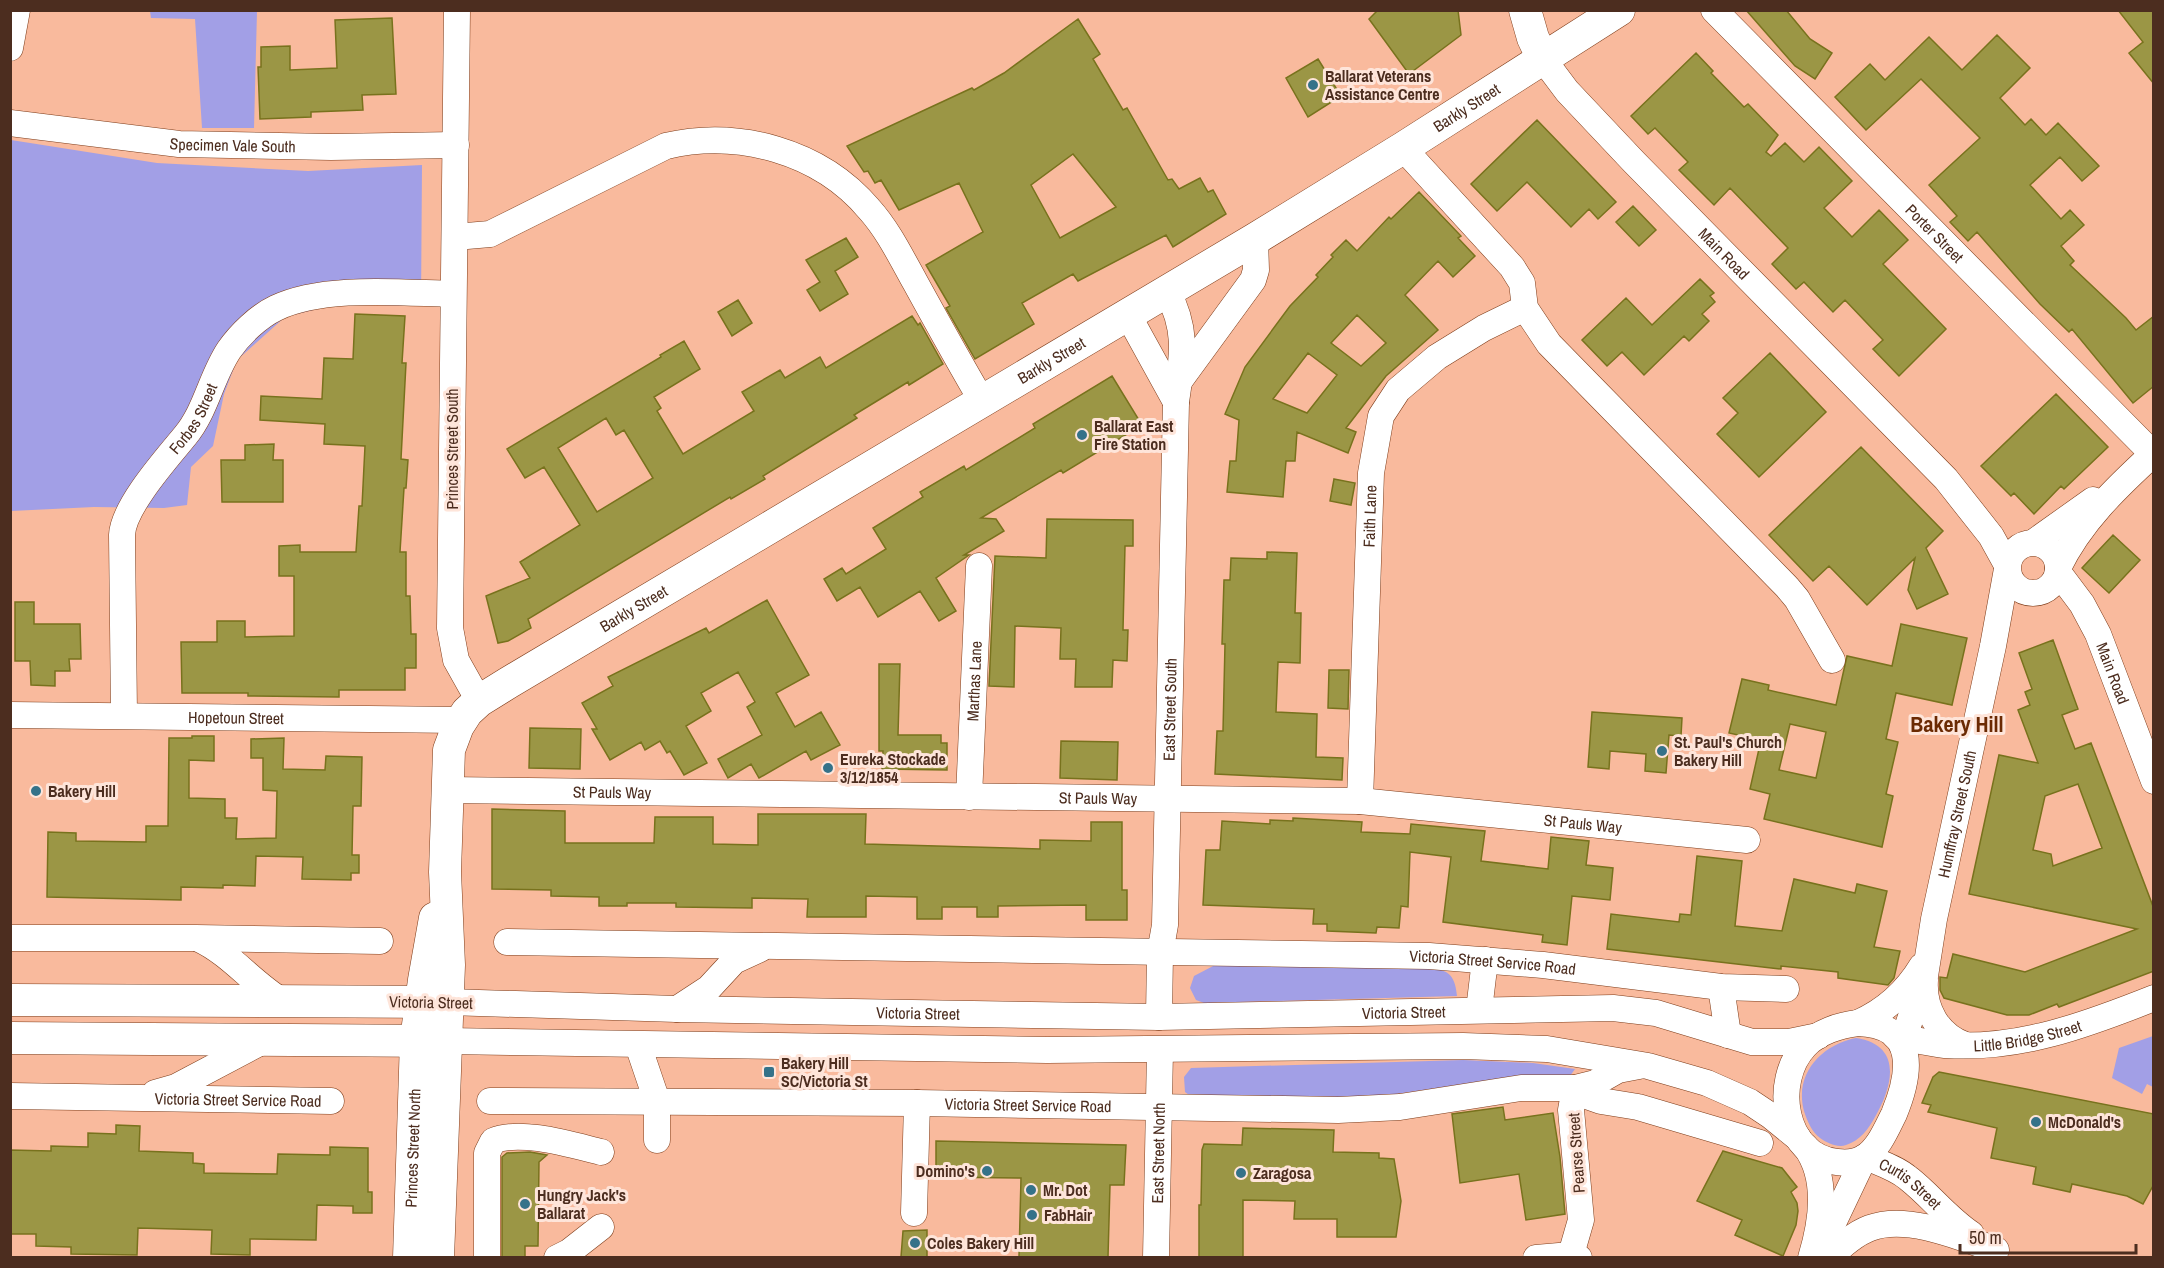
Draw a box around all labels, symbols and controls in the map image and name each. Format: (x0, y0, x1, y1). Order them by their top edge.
place label: Ballarat Veterans Assistance Centre (1325, 65, 1439, 105)
marker: Ballarat Veterans Assistance Centre (1306, 78, 1320, 92)
street label: Barkly Street (1429, 78, 1504, 137)
street label: Specimen Vale South (168, 132, 296, 157)
street label: Porter Street (1901, 199, 1969, 268)
street label: Main Road (1694, 223, 1754, 284)
street label: Barkly Street (1013, 331, 1089, 389)
street label: Forbes Street (164, 380, 222, 458)
street label: Princes Street South (441, 388, 463, 510)
place label: Ballarat East Fire Station (1094, 415, 1174, 455)
marker: Ballarat East Fire Station (1075, 428, 1089, 442)
street label: Faith Lane (1358, 485, 1382, 548)
street label: Barkly Street (596, 580, 672, 637)
street label: Main Road (2091, 639, 2135, 707)
street label: Marthas Lane (961, 641, 987, 722)
street label: East Street South (1157, 658, 1182, 761)
street label: Hopetoun Street (188, 706, 284, 729)
district label: Bakery Hill (1910, 709, 2004, 739)
place label: St. Paul's Church Bakery Hill (1674, 731, 1782, 771)
marker: St. Paul's Church Bakery Hill (1655, 744, 1669, 758)
place label: Eureka Stockade 3/12/1854 (840, 748, 946, 788)
street label: Humffray Street South (1932, 748, 1981, 880)
marker: Eureka Stockade 3/12/1854 (821, 761, 835, 775)
place label: Bakery Hill (48, 780, 116, 802)
street label: St Pauls Way (573, 781, 652, 803)
marker: Bakery Hill (29, 784, 43, 798)
street label: St Pauls Way (1059, 786, 1138, 809)
street label: St Pauls Way (1543, 809, 1623, 838)
street label: Victoria Street Service Road (1409, 945, 1577, 980)
street label: Victoria Street (389, 990, 473, 1014)
street label: Victoria Street (1362, 1000, 1446, 1024)
street label: Victoria Street (876, 1001, 960, 1025)
street label: Little Bridge Street (1973, 1014, 2084, 1057)
place label: Bakery Hill SC/Victoria St (781, 1052, 868, 1092)
marker: Bakery Hill SC/Victoria St (762, 1065, 776, 1079)
street label: Victoria Street Service Road (154, 1087, 322, 1112)
street label: Princes Street North (400, 1088, 425, 1208)
street label: Victoria Street Service Road (944, 1092, 1112, 1117)
street label: East Street North (1146, 1102, 1170, 1204)
place label: McDonald's (2048, 1111, 2121, 1133)
street label: Pearse Street (1562, 1112, 1590, 1194)
marker: McDonald's (2029, 1115, 2043, 1129)
street label: Curtis Street (1876, 1153, 1947, 1214)
place label: Domino's (916, 1160, 975, 1182)
place label: Zaragosa (1253, 1162, 1312, 1184)
marker: Domino's (980, 1164, 994, 1178)
marker: Zaragosa (1234, 1166, 1248, 1180)
place label: Mr. Dot (1043, 1179, 1088, 1201)
marker: Mr. Dot (1024, 1183, 1038, 1197)
place label: Hungry Jack's Ballarat (537, 1184, 626, 1224)
marker: Hungry Jack's Ballarat (518, 1197, 532, 1211)
place label: FabHair (1044, 1204, 1093, 1226)
marker: FabHair (1025, 1208, 1039, 1222)
scale bar (1960, 1217, 2136, 1255)
text: 50 m (1969, 1225, 2002, 1250)
place label: Coles Bakery Hill (927, 1232, 1034, 1254)
marker: Coles Bakery Hill (908, 1236, 922, 1250)

